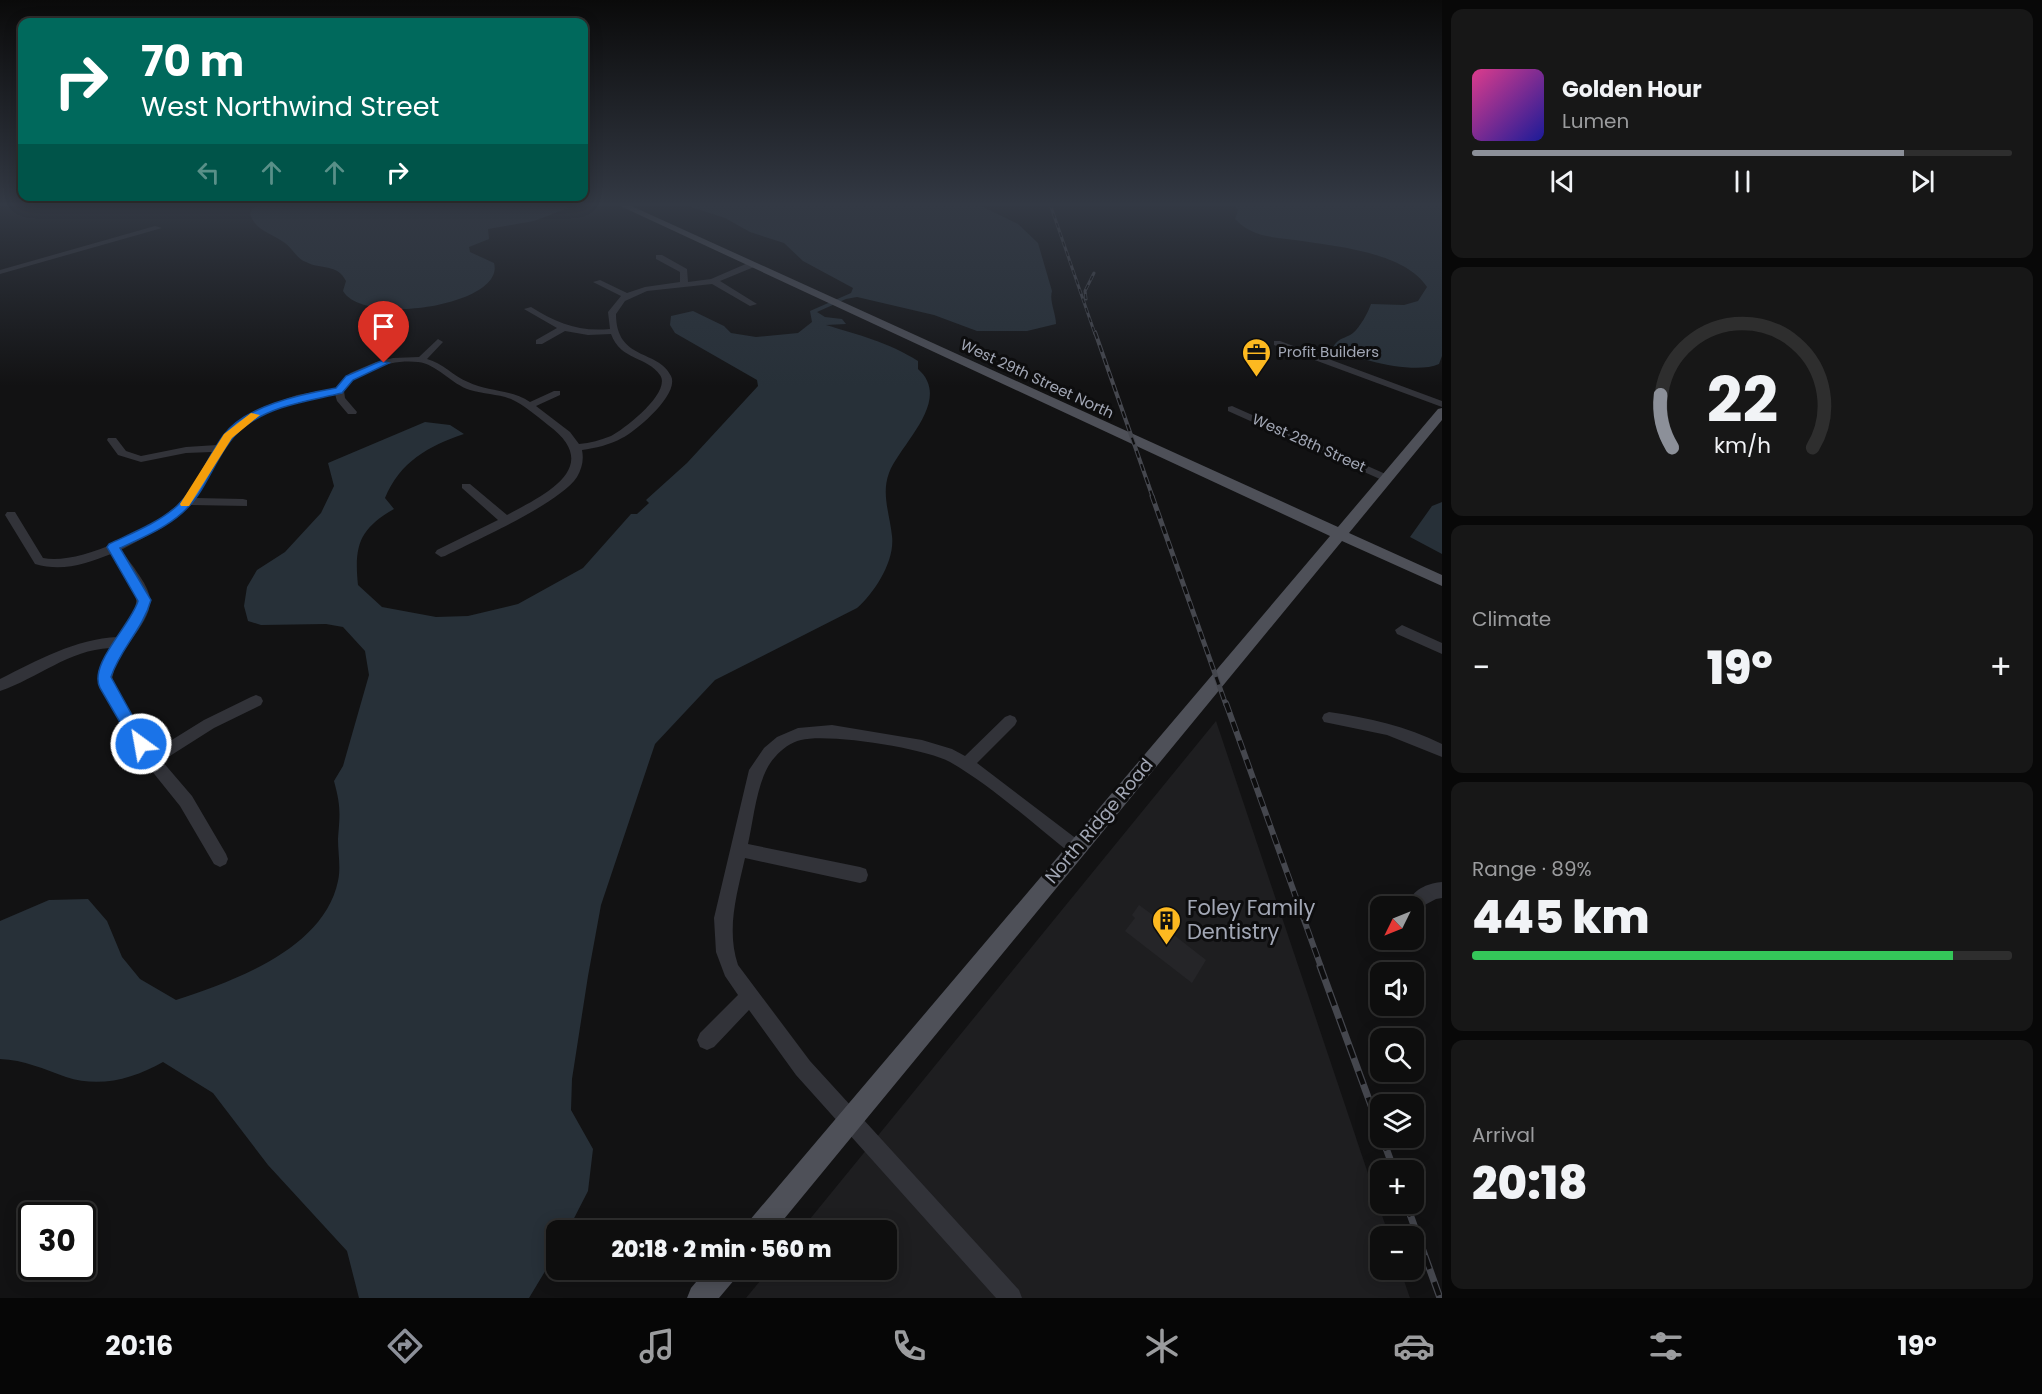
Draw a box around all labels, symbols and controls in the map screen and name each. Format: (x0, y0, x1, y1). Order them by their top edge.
text: 70 m (141, 32, 244, 91)
icon: right (42, 42, 120, 120)
text: Golden Hour (1562, 74, 1702, 105)
text: West Northwind Street (141, 88, 439, 125)
text: Lumen (1562, 107, 1629, 135)
icon: left (192, 156, 225, 189)
icon: ahead (255, 156, 288, 189)
icon: ahead (318, 156, 351, 189)
icon: right (381, 156, 414, 189)
icon: previous (1546, 165, 1579, 198)
icon: pause (1726, 165, 1759, 198)
icon: next (1906, 165, 1939, 198)
pin (358, 301, 409, 363)
icon: arrive (367, 310, 400, 343)
street label: West 29th Street North (957, 334, 1117, 423)
office icon: Profit Builders (1241, 336, 1273, 378)
place label: Profit Builders (1278, 341, 1379, 362)
text: 22 (1706, 356, 1778, 444)
street label: West 28th Street (1249, 408, 1369, 477)
text: km/h (1713, 431, 1771, 462)
text: Climate (1472, 605, 1551, 633)
text: 19° (1707, 637, 1773, 700)
text: − (1472, 644, 1490, 691)
text: + (1989, 644, 2012, 691)
position arrow (109, 712, 173, 776)
street label: North Ridge Road (1039, 753, 1158, 889)
text: Range · 89% (1472, 855, 1592, 883)
text: 445 km (1472, 886, 1649, 949)
place label: Foley Family Dentistry (1187, 893, 1315, 946)
north arrow (1370, 896, 1424, 950)
map controls (1370, 896, 1424, 1280)
building icon: Foley Family Dentistry (1150, 904, 1182, 946)
button: sound (1370, 962, 1424, 1016)
button: search (1370, 1028, 1424, 1082)
button: layers (1370, 1094, 1424, 1148)
text: Arrival (1472, 1121, 1535, 1149)
text: 20:18 (1472, 1152, 1588, 1215)
button: + (1370, 1160, 1424, 1214)
speed limit sign: 30 (18, 1202, 96, 1280)
button: − (1370, 1226, 1424, 1280)
text: 20:18 · 2 min · 560 m (611, 1234, 832, 1265)
icon: directions (384, 1325, 426, 1367)
icon: music (636, 1325, 678, 1367)
icon: phone (888, 1325, 930, 1367)
icon: climate (1141, 1325, 1183, 1367)
icon: car (1393, 1325, 1435, 1367)
icon: filters (1645, 1325, 1687, 1367)
text: 20:16 (105, 1327, 173, 1364)
text: 19° (1898, 1327, 1937, 1364)

